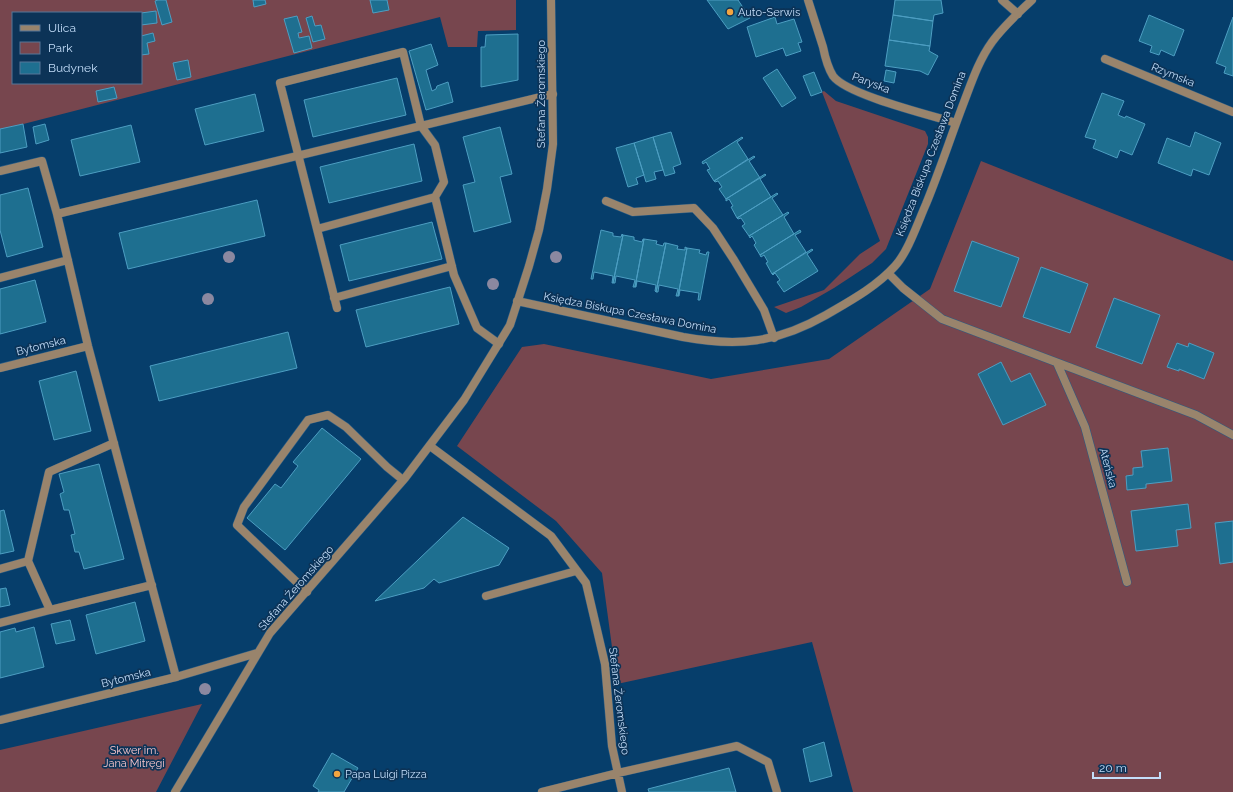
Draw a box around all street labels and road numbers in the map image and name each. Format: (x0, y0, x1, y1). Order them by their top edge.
street label: Stefana Żeromskiego (535, 39, 548, 148)
street label: Rzymska (1149, 60, 1197, 90)
street label: Paryska (850, 70, 892, 96)
street label: Księdza Biskupa Czesława Domina (893, 70, 969, 238)
street label: Księdza Biskupa Czesława Domina (542, 290, 718, 336)
street label: Bytomska (15, 334, 67, 358)
street label: Ateńska (1096, 447, 1120, 489)
street label: Stefana Żeromskiego (256, 543, 337, 633)
street label: Stefana Żeromskiego (606, 646, 632, 756)
street label: Bytomska (100, 666, 152, 690)

